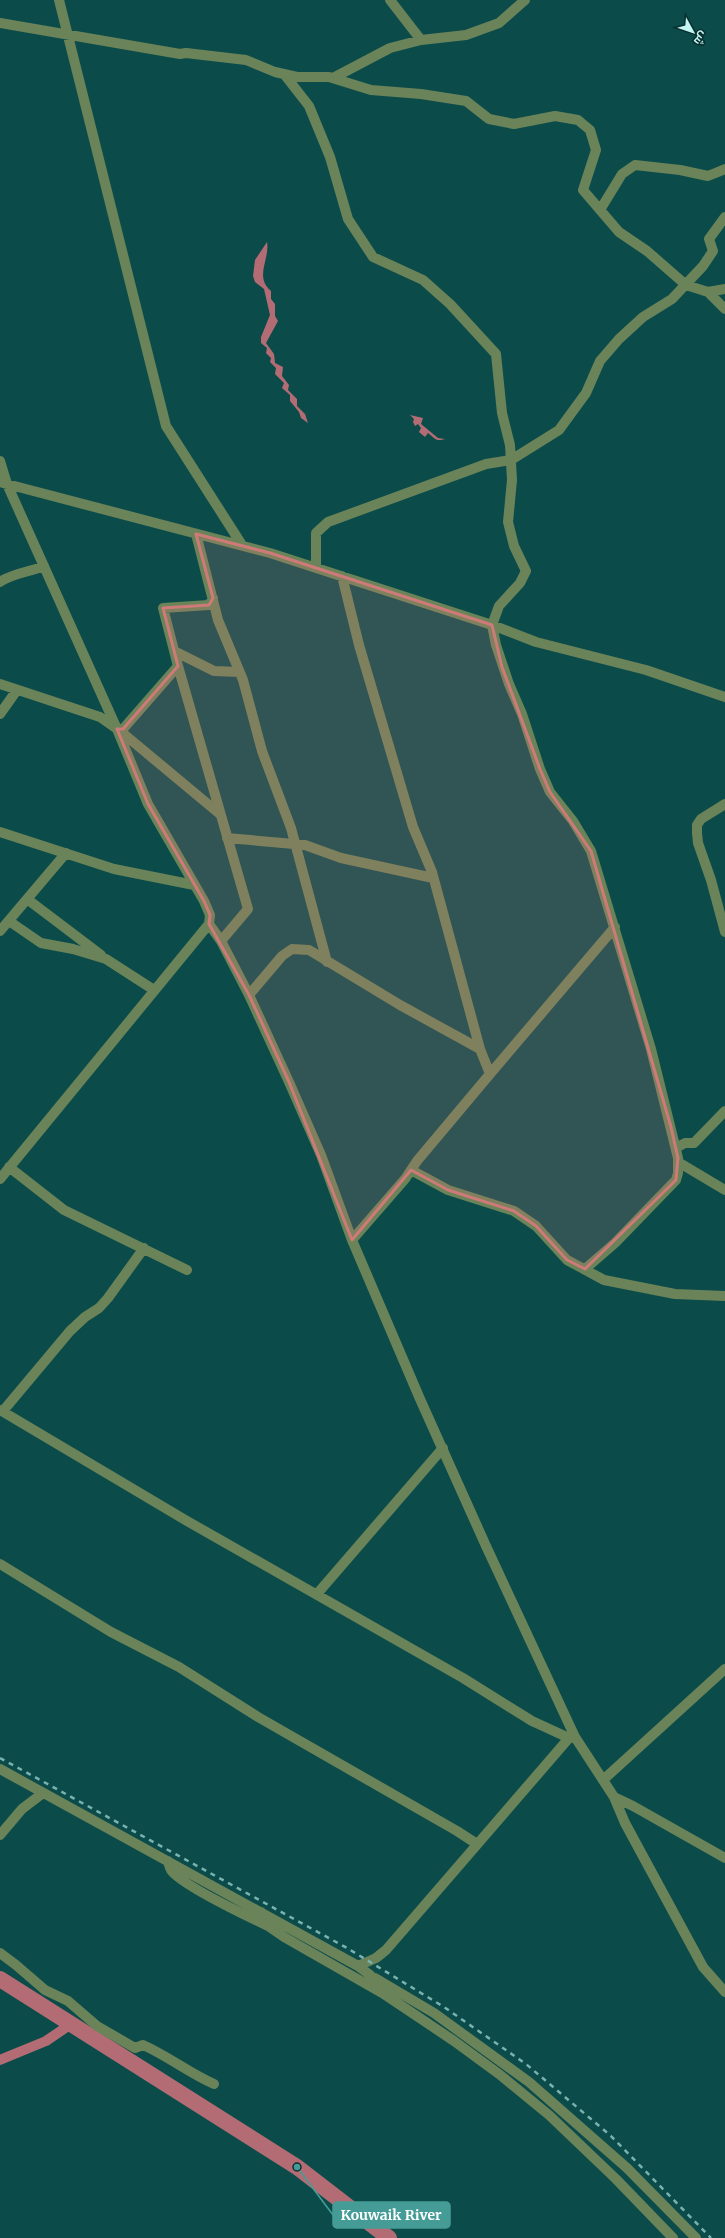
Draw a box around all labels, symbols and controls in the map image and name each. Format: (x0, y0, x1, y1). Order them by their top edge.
north arrow (673, 12, 713, 52)
text: ش (691, 29, 711, 48)
callout: Kouwaik River (333, 2202, 450, 2228)
text: Kouwaik River (340, 2206, 442, 2224)

